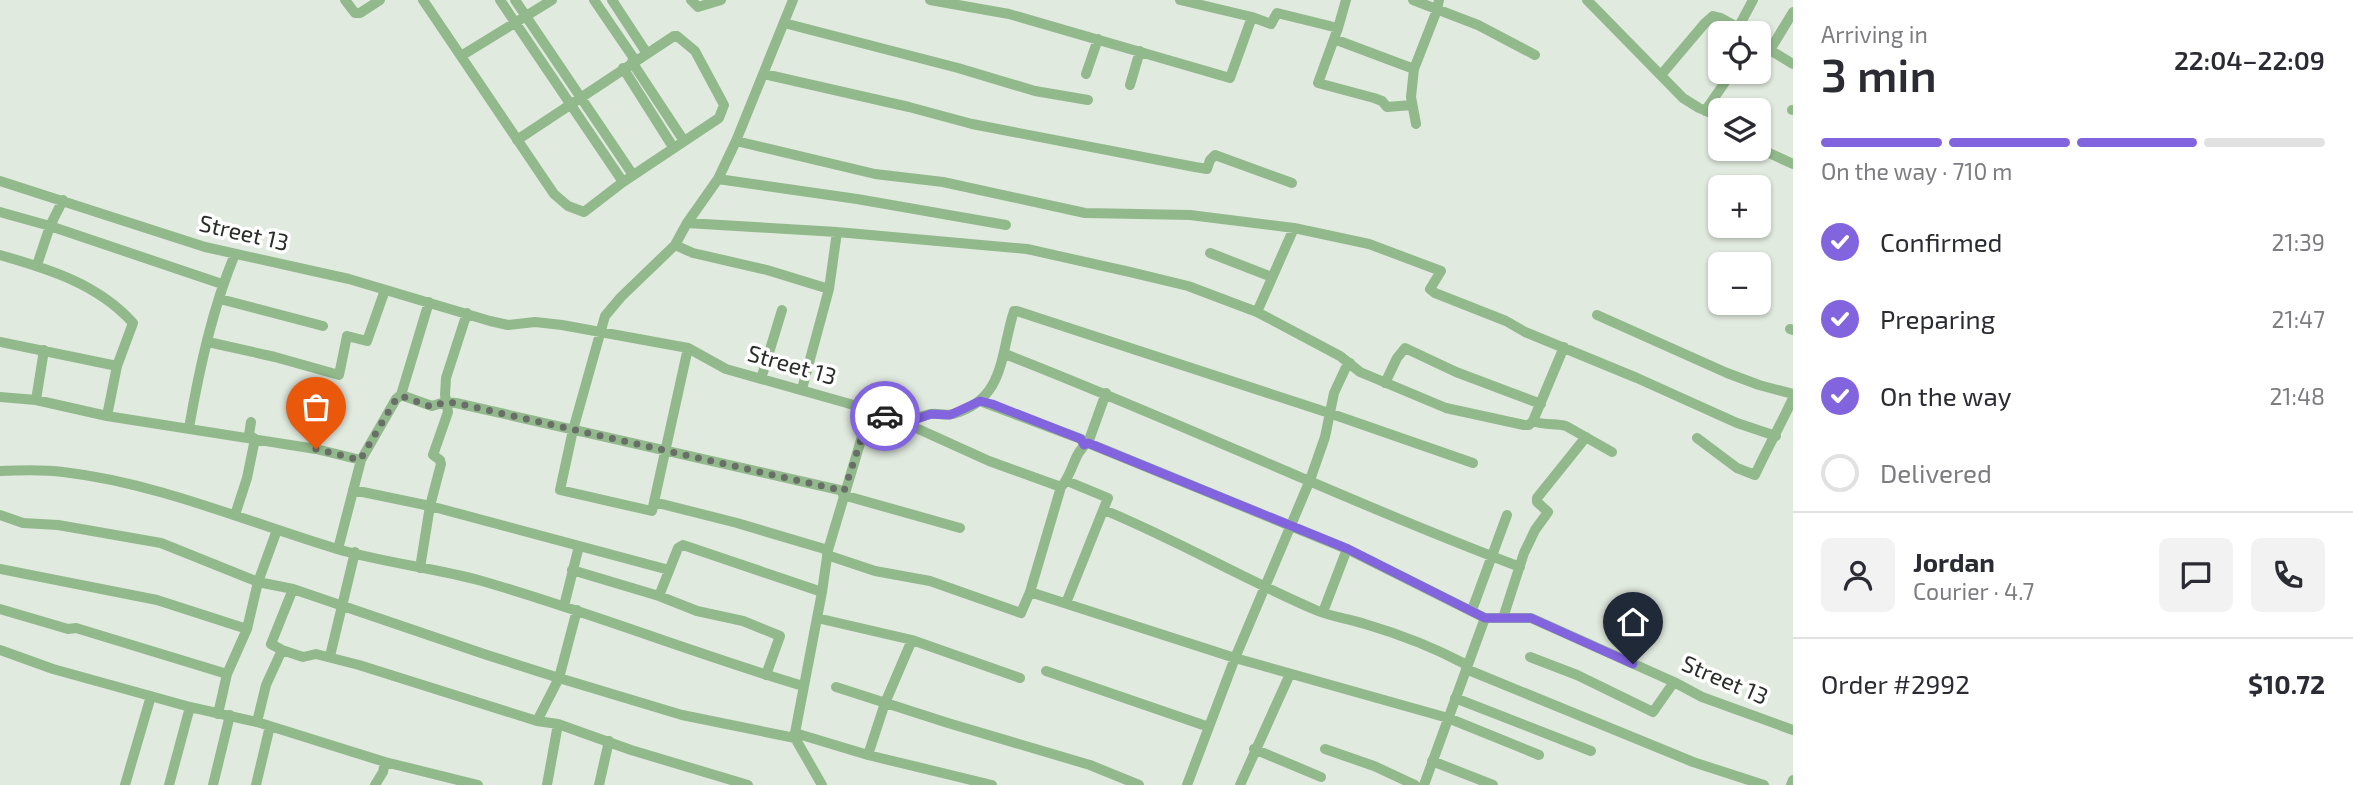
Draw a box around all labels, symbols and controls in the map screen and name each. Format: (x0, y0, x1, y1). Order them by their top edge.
text: Arriving in (1821, 20, 1928, 48)
map controls (1708, 21, 1771, 315)
button: locate (1708, 21, 1771, 84)
text: 22:04–22:09 (2174, 44, 2325, 75)
text: 3 min (1821, 46, 1937, 101)
button: layers (1708, 98, 1771, 161)
text: On the way · 710 m (1821, 157, 2013, 185)
button: + (1708, 175, 1771, 238)
street label: Street 13 (197, 208, 292, 256)
icon: check (1821, 223, 1859, 261)
text: Confirmed (1880, 226, 2003, 257)
text: 21:39 (2272, 228, 2325, 256)
button: − (1708, 252, 1771, 315)
icon: check (1821, 300, 1859, 338)
text: Preparing (1880, 303, 1995, 334)
text: 21:47 (2272, 305, 2325, 333)
street label: Street 13 (745, 338, 840, 390)
pin (286, 377, 346, 449)
icon: check (1821, 377, 1859, 415)
text: On the way (1880, 380, 2011, 411)
courier (850, 381, 920, 451)
text: 21:48 (2269, 382, 2325, 410)
icon: bag (297, 388, 335, 426)
icon: car (866, 397, 904, 435)
text: Delivered (1880, 457, 1992, 488)
button: person (1821, 538, 1895, 612)
button: chat (2159, 538, 2233, 612)
button: phone (2251, 538, 2325, 612)
text: Jordan (1913, 546, 1995, 577)
text: Courier · 4.7 (1913, 577, 2034, 605)
pin (1603, 592, 1663, 664)
icon: home (1614, 603, 1652, 641)
street label: Street 13 (1678, 648, 1773, 710)
text: Order #2992 (1821, 668, 1970, 699)
text: $10.72 (2248, 668, 2325, 699)

